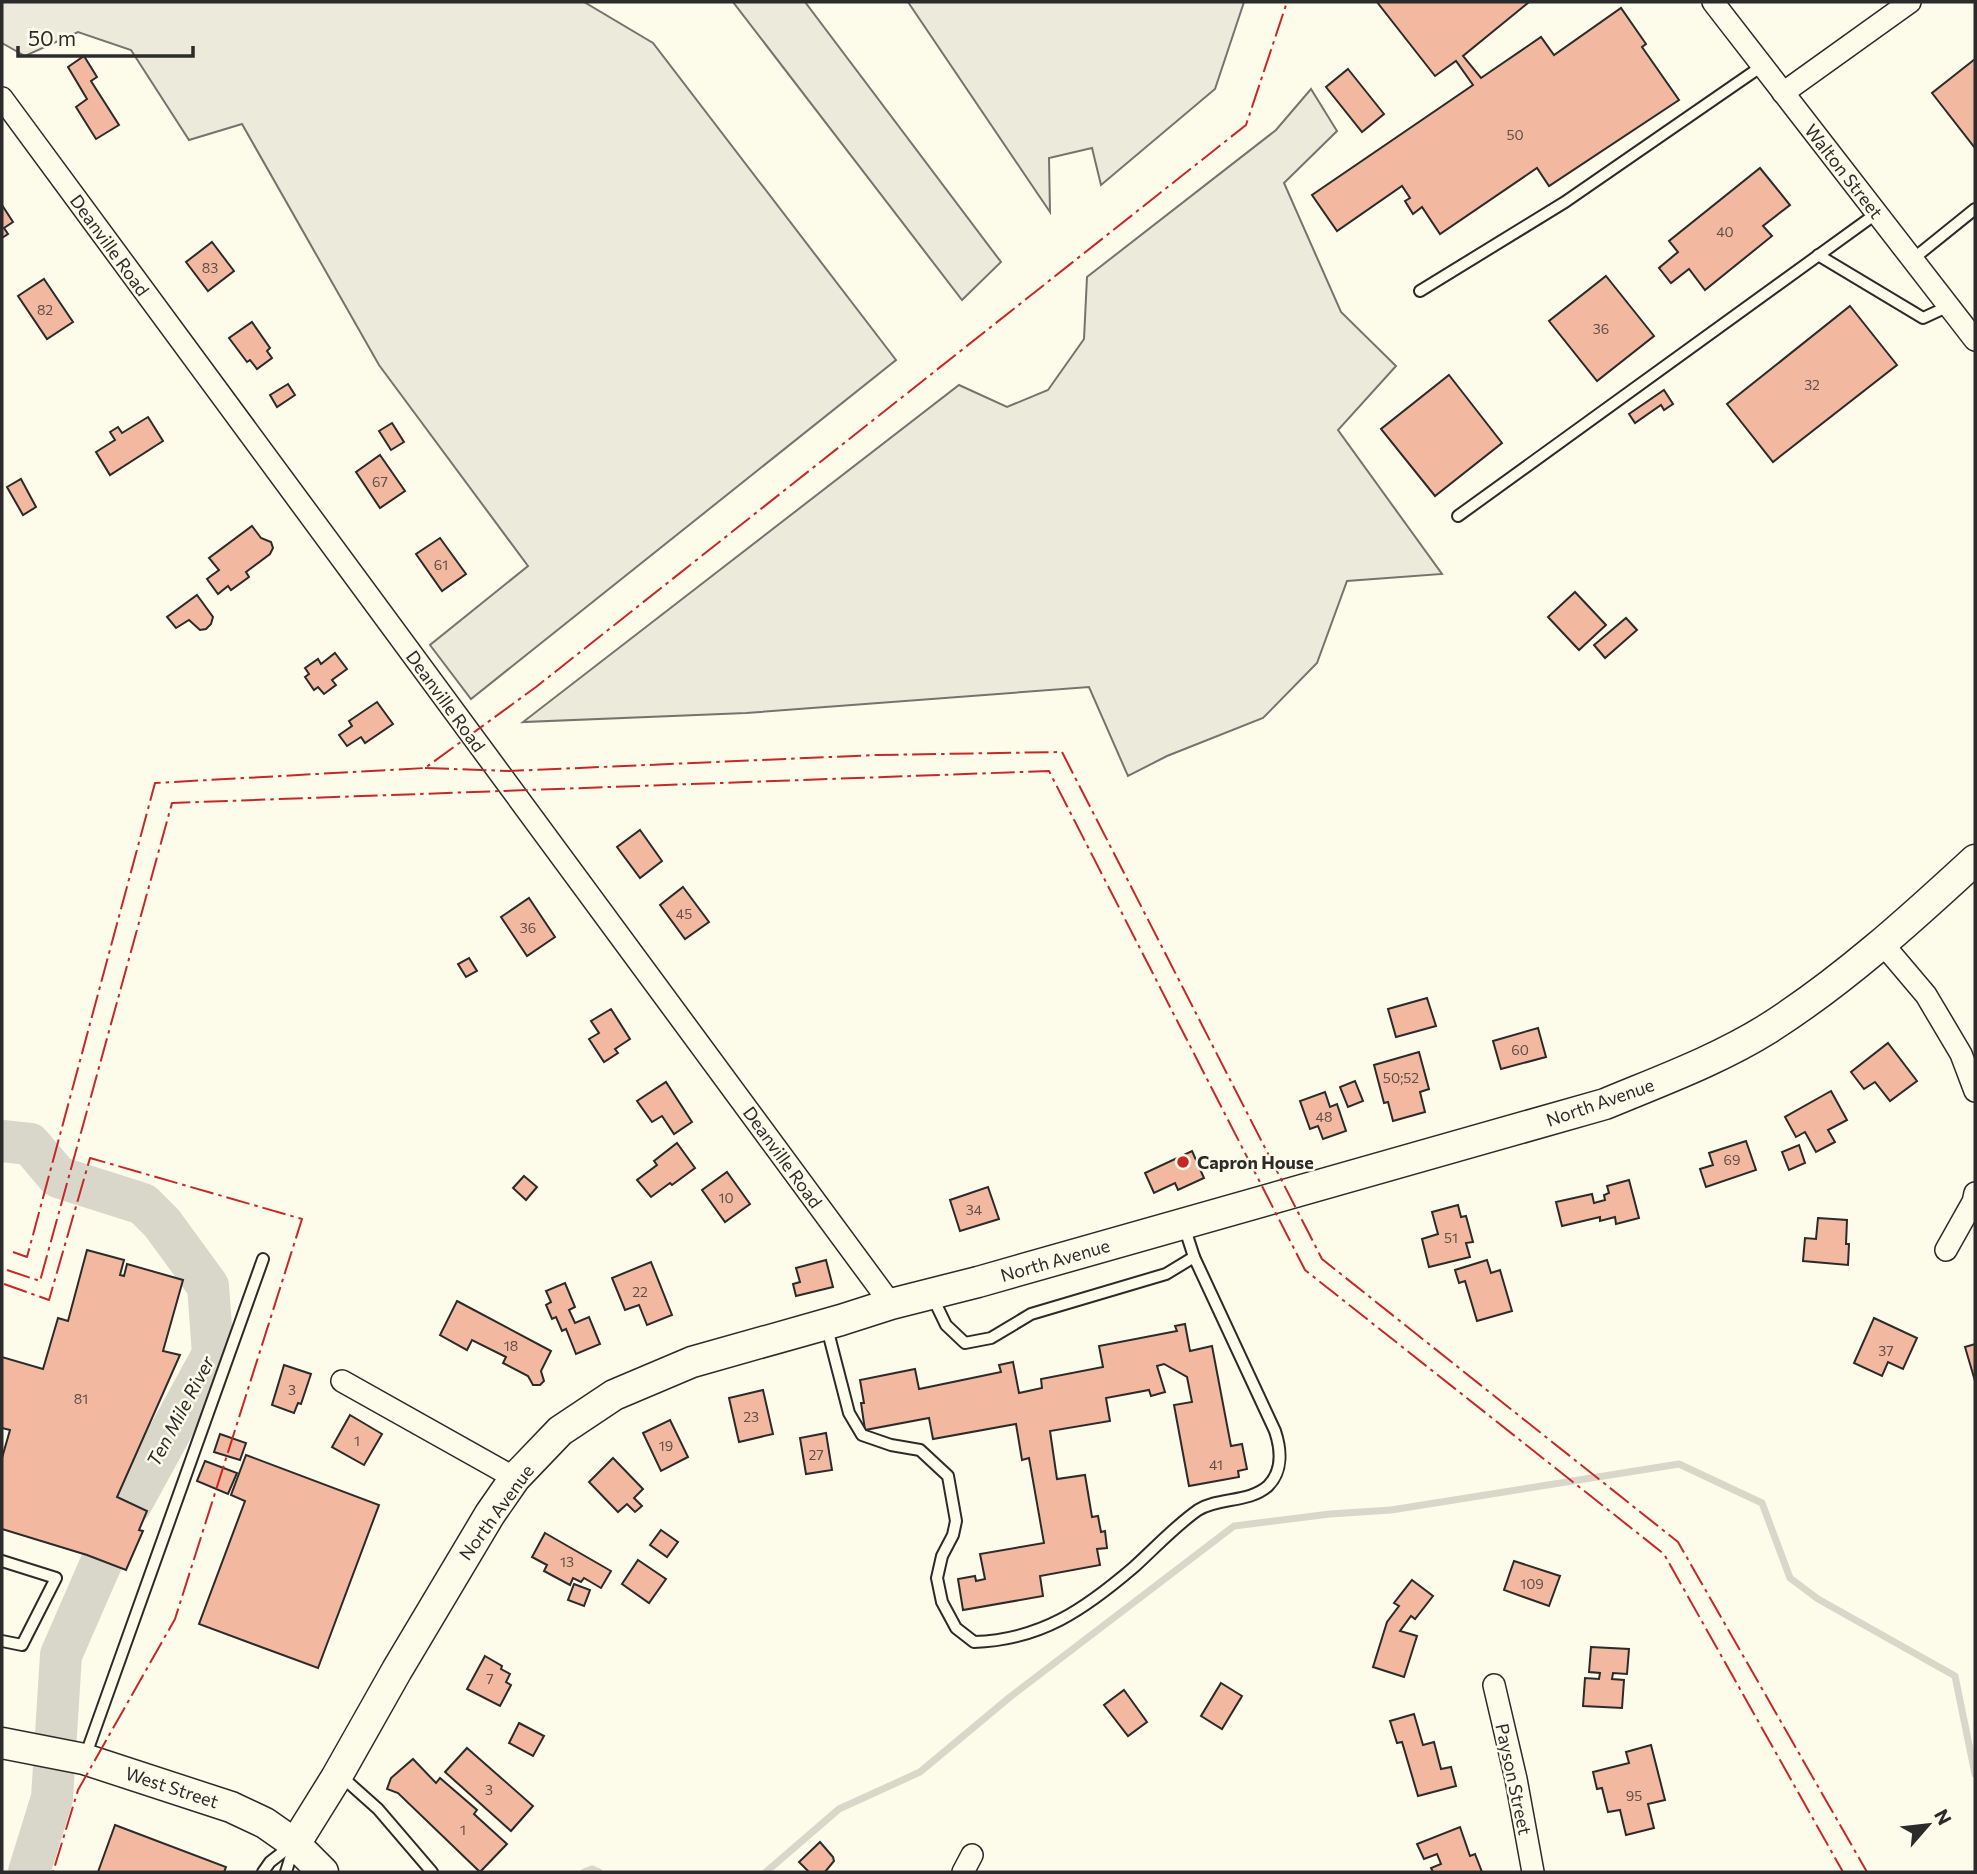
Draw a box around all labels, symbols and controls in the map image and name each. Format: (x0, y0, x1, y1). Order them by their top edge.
scale bar (18, 14, 192, 58)
text: 50 m (28, 25, 76, 50)
street label: Walton Street (1800, 119, 1888, 223)
house number: 50 (1506, 126, 1524, 143)
street label: Deanville Road (66, 190, 154, 300)
house number: 40 (1716, 223, 1734, 240)
house number: 83 (202, 259, 218, 276)
house number: 82 (37, 301, 53, 318)
house number: 36 (1593, 320, 1609, 337)
house number: 32 (1804, 376, 1820, 393)
house number: 67 (372, 473, 388, 490)
house number: 61 (434, 556, 448, 573)
street label: Deanville Road (402, 646, 490, 756)
house number: 45 (676, 905, 692, 922)
house number: 36 (520, 919, 536, 936)
house number: 60 (1511, 1041, 1529, 1058)
house number: 50;52 (1383, 1069, 1419, 1086)
street label: North Avenue (1543, 1073, 1657, 1131)
street label: Deanville Road (739, 1102, 827, 1212)
house number: 48 (1316, 1108, 1332, 1125)
place label: Capron House (1197, 1151, 1314, 1173)
house number: 69 (1724, 1151, 1740, 1168)
marker: Capron House (1175, 1154, 1191, 1170)
house number: 10 (718, 1189, 734, 1206)
house number: 34 (966, 1201, 983, 1218)
house number: 51 (1444, 1229, 1458, 1246)
street label: North Avenue (998, 1234, 1112, 1286)
house number: 22 (632, 1283, 648, 1300)
house number: 18 (504, 1337, 518, 1354)
house number: 37 (1878, 1342, 1894, 1359)
water label: Ten Mile River (141, 1351, 219, 1470)
house number: 3 (288, 1381, 296, 1398)
house number: 81 (74, 1390, 88, 1407)
house number: 23 (743, 1408, 759, 1425)
house number: 1 (354, 1432, 360, 1449)
house number: 19 (659, 1437, 673, 1454)
house number: 27 (808, 1446, 824, 1463)
house number: 41 (1209, 1456, 1223, 1473)
street label: North Avenue (454, 1460, 538, 1564)
house number: 13 (560, 1553, 574, 1570)
house number: 109 (1520, 1575, 1544, 1592)
house number: 7 (486, 1670, 494, 1687)
street label: Payson Street (1491, 1721, 1537, 1837)
street label: West Street (123, 1762, 221, 1812)
house number: 3 (485, 1781, 493, 1798)
house number: 95 (1626, 1787, 1642, 1804)
north arrow (1893, 1790, 1963, 1860)
text: N (1930, 1805, 1957, 1828)
house number: 1 (460, 1821, 466, 1838)

